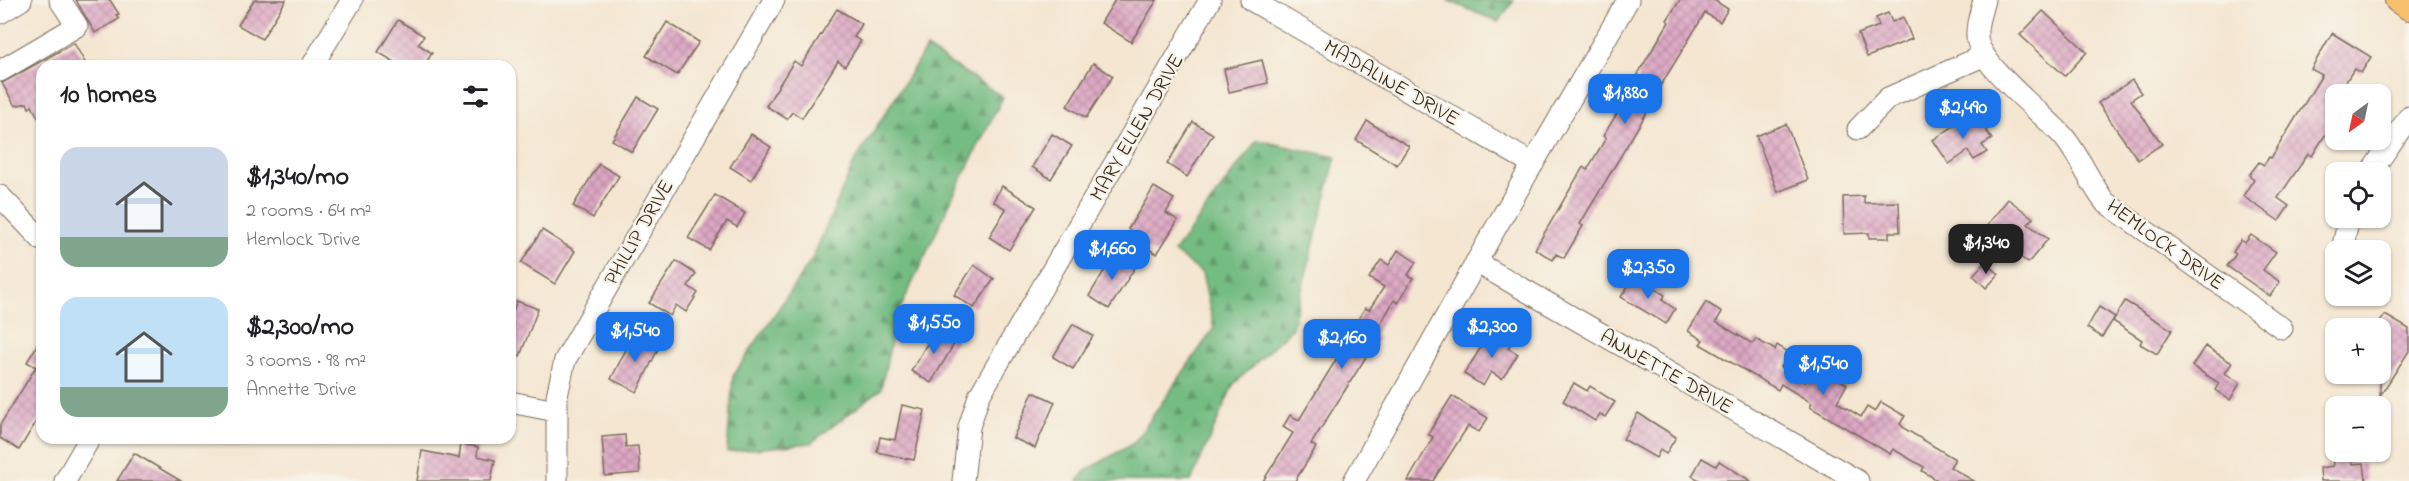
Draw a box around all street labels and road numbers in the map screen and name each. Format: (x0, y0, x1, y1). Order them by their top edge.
street label: MADALINE DRIVE (1318, 33, 1464, 135)
street label: MARY ELLEN DRIVE (1083, 49, 1192, 207)
street label: PHILLIP DRIVE (597, 174, 682, 292)
street label: HEMLOCK DRIVE (2100, 192, 2230, 299)
street label: ANNETTE DRIVE (1594, 322, 1738, 423)

